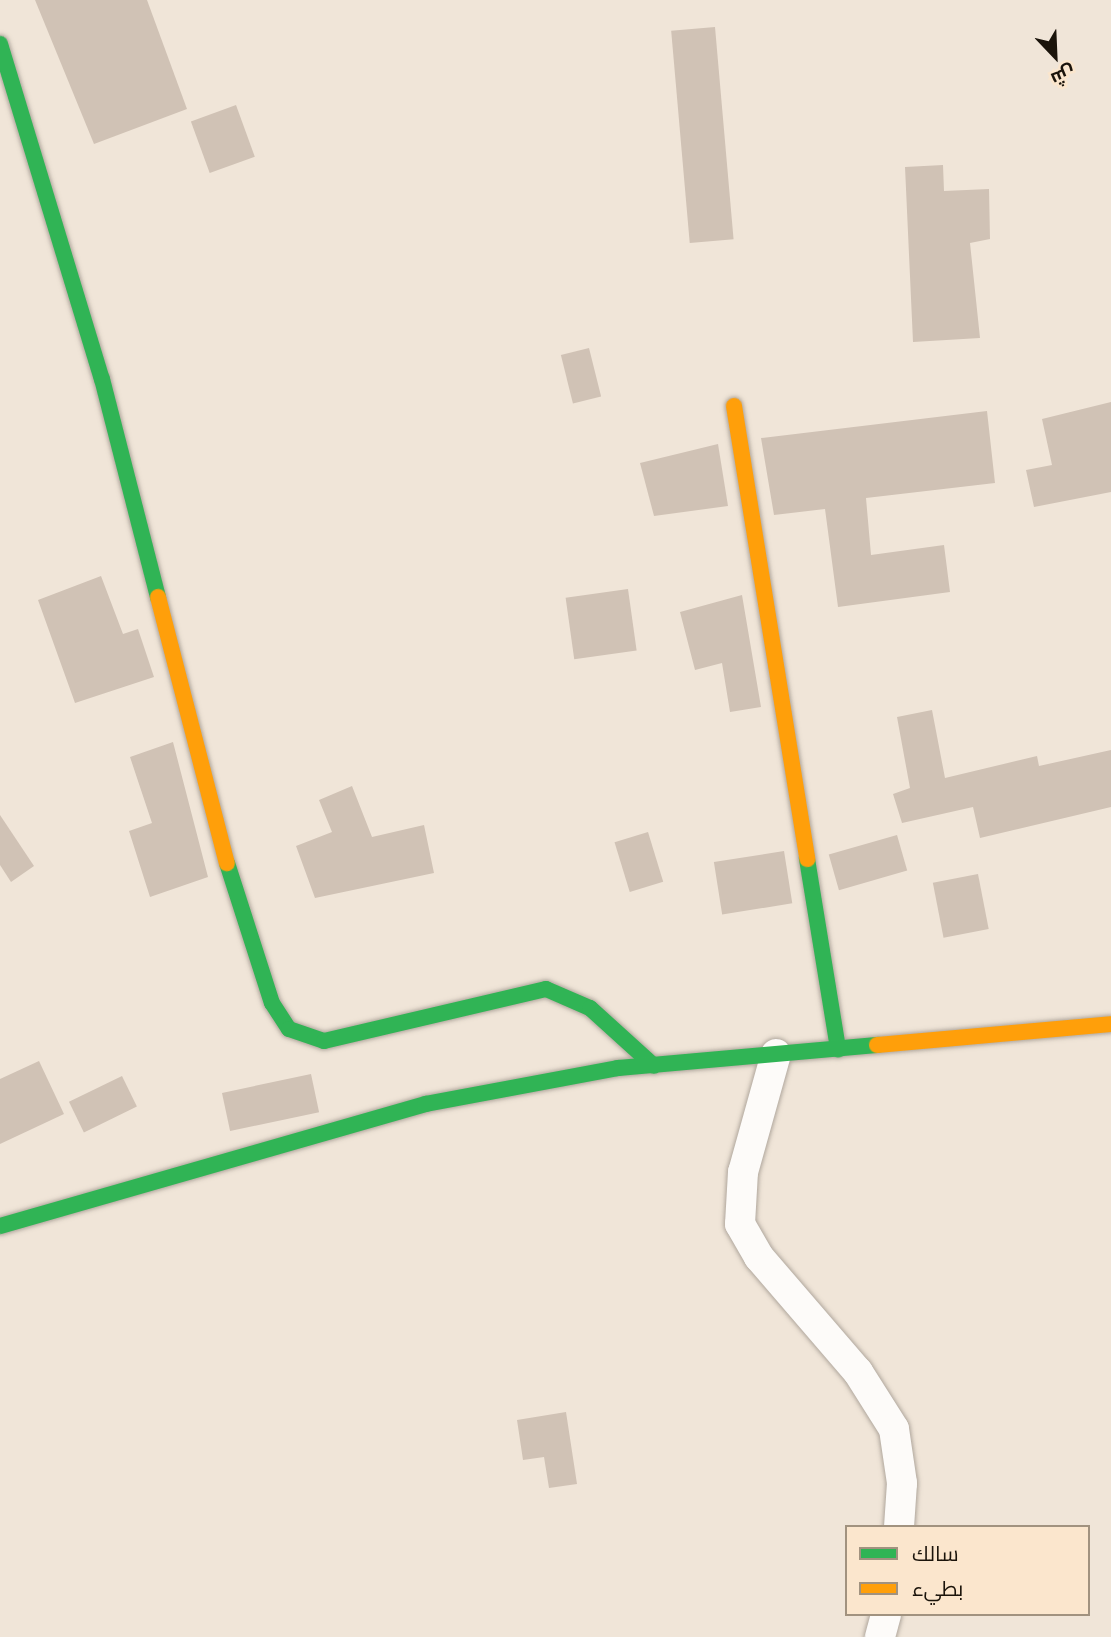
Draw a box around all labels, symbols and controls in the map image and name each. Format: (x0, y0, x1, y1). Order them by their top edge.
north arrow (1020, 21, 1090, 91)
text: ش (1048, 60, 1079, 91)
legend (845, 1525, 1090, 1616)
text: سالك (912, 1542, 959, 1566)
text: بطيء (912, 1577, 963, 1601)

